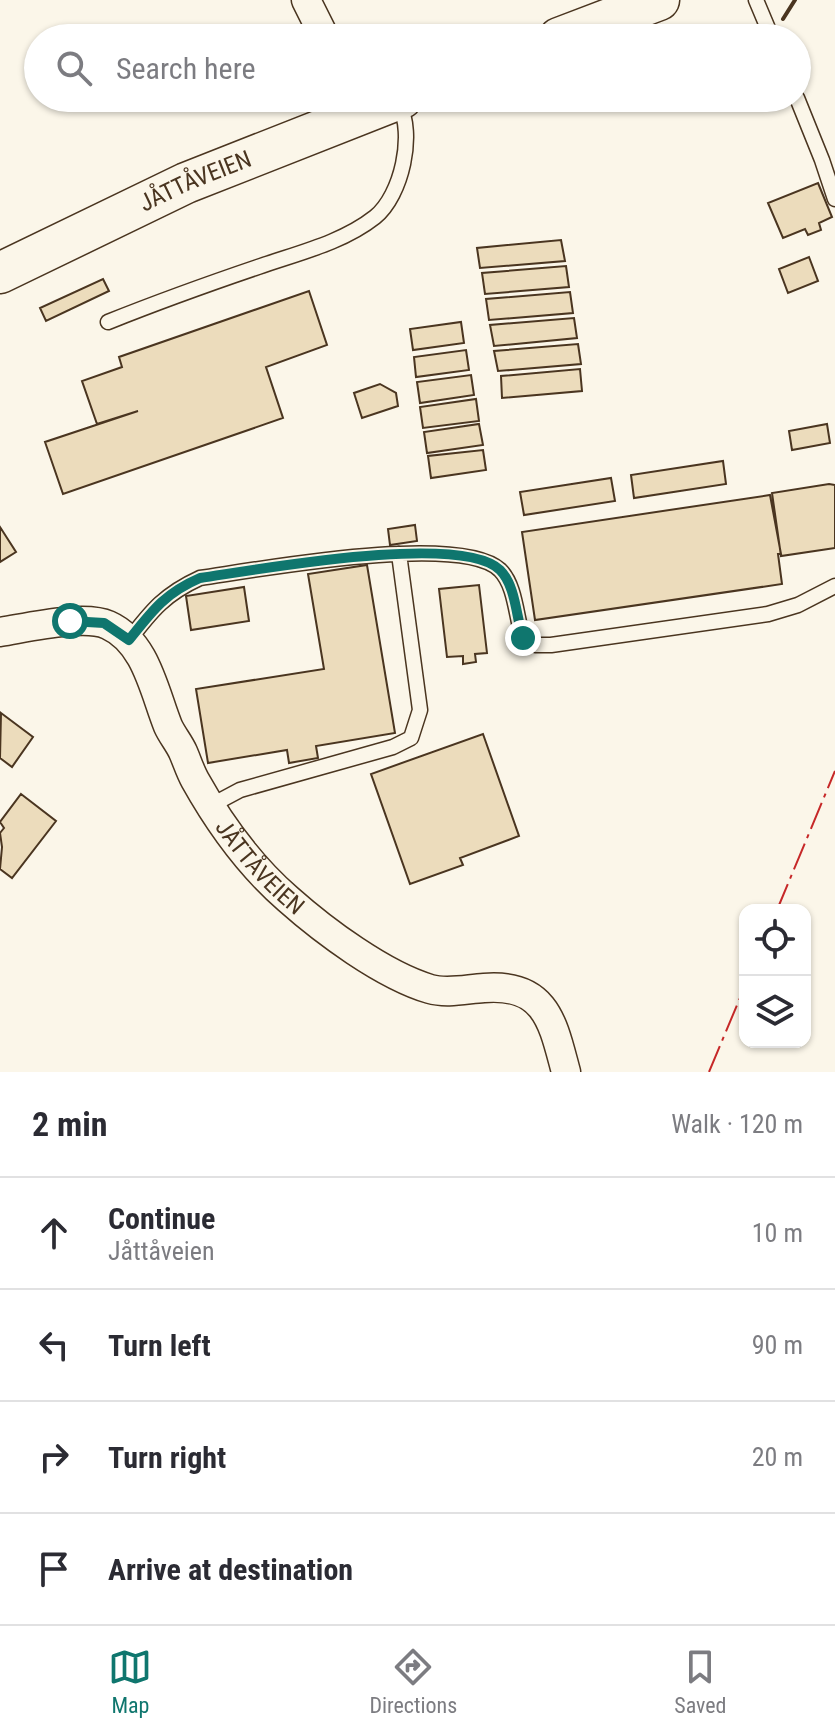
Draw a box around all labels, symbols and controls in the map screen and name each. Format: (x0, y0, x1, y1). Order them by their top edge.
search box (24, 24, 811, 112)
icon: search (52, 46, 96, 90)
text: Search here (116, 51, 256, 86)
street label: JÅTTÅVEIEN (135, 145, 255, 217)
route start (52, 603, 88, 639)
route end (505, 620, 541, 656)
street label: JÅTTÅVEIEN (210, 814, 310, 921)
map controls (739, 904, 811, 1048)
button: locate (739, 904, 811, 976)
button: layers (739, 976, 811, 1048)
text: 2 min (32, 1104, 108, 1144)
text: Walk · 120 m (671, 1109, 803, 1139)
text: Continue (108, 1201, 215, 1236)
icon: ahead (32, 1211, 76, 1255)
text: 10 m (752, 1218, 803, 1248)
text: Jåttåveien (108, 1236, 215, 1266)
icon: left (32, 1323, 76, 1367)
text: Turn left (108, 1328, 211, 1363)
text: 90 m (752, 1330, 803, 1360)
icon: right (32, 1435, 76, 1479)
text: Turn right (108, 1440, 226, 1475)
text: 20 m (752, 1442, 803, 1472)
icon: arrive (32, 1547, 76, 1591)
text: Arrive at destination (108, 1552, 353, 1587)
tab: Map (108, 1645, 152, 1718)
tab: Directions (369, 1645, 457, 1718)
tab: Saved (674, 1645, 727, 1718)

